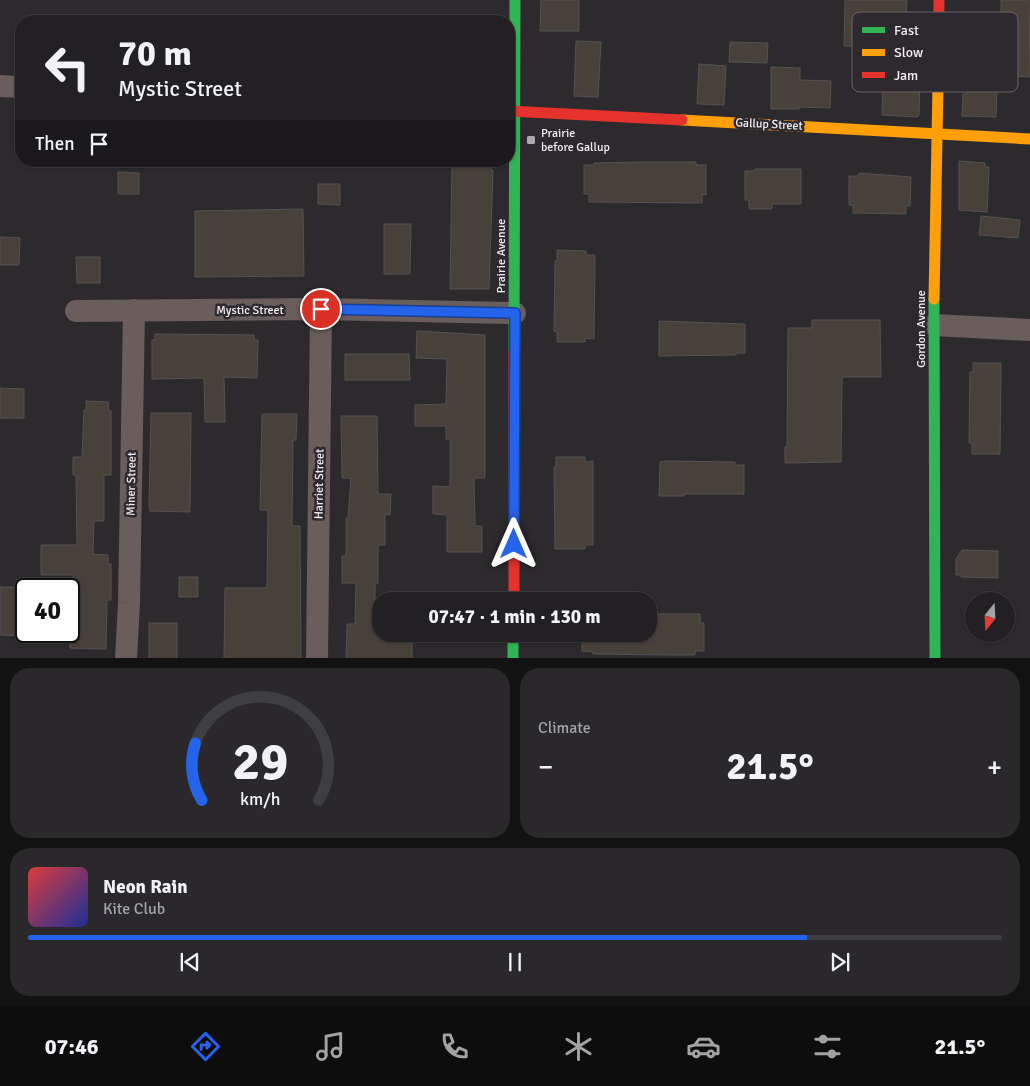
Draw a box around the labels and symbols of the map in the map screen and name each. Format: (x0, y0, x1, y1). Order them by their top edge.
legend (852, 12, 1018, 92)
text: Fast (894, 22, 919, 39)
text: Slow (894, 44, 923, 61)
text: Jam (894, 67, 918, 84)
street label: Gallup Street (735, 115, 803, 134)
place label: Prairie before Gallup (541, 126, 610, 155)
marker: Prairie before Gallup (525, 134, 537, 146)
street label: Prairie Avenue (494, 219, 509, 293)
pin (300, 288, 342, 330)
street label: Gordon Avenue (914, 290, 929, 368)
street label: Mystic Street (216, 303, 284, 318)
street label: Harriet Street (311, 449, 328, 519)
street label: Miner Street (123, 452, 140, 516)
position arrow (487, 517, 539, 569)
speed limit sign: 40 (15, 578, 80, 643)
north arrow (965, 592, 1015, 642)

